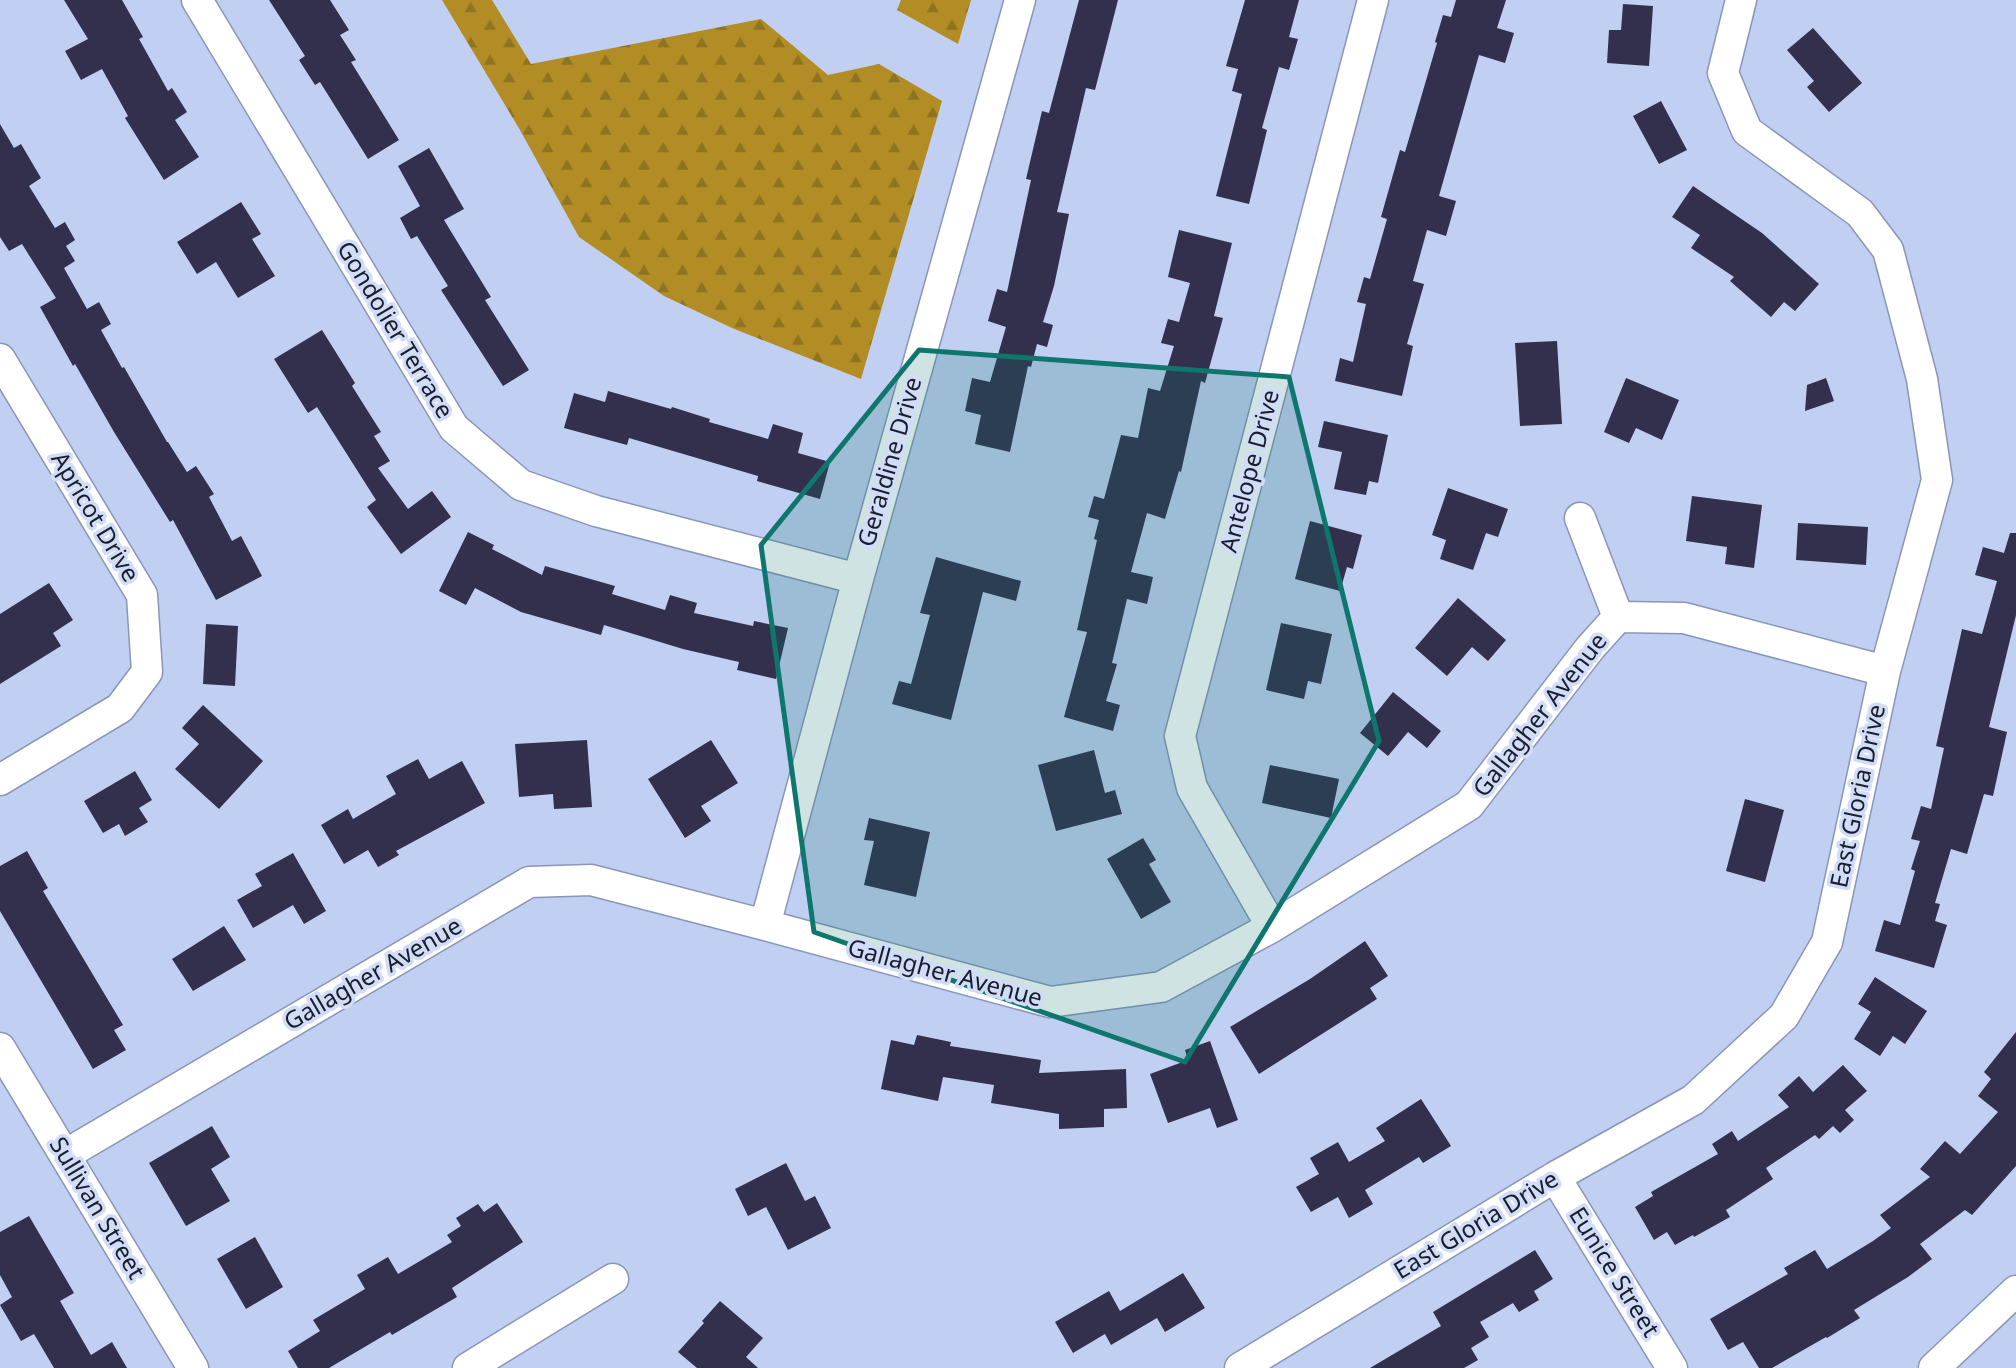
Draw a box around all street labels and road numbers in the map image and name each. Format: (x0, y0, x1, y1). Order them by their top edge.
street label: Gondolier Terrace (330, 234, 462, 424)
street label: Geraldine Drive (849, 373, 929, 550)
street label: Antelope Drive (1211, 386, 1286, 556)
street label: Apricot Drive (44, 445, 148, 588)
street label: Gallagher Avenue (1464, 625, 1613, 803)
street label: East Gloria Drive (1821, 701, 1892, 890)
street label: Gallagher Avenue (277, 908, 467, 1037)
street label: Gallagher Avenue (844, 930, 1046, 1013)
street label: Sullivan Street (43, 1130, 154, 1285)
street label: East Gloria Drive (1387, 1162, 1564, 1286)
street label: Eunice Street (1562, 1200, 1669, 1343)

